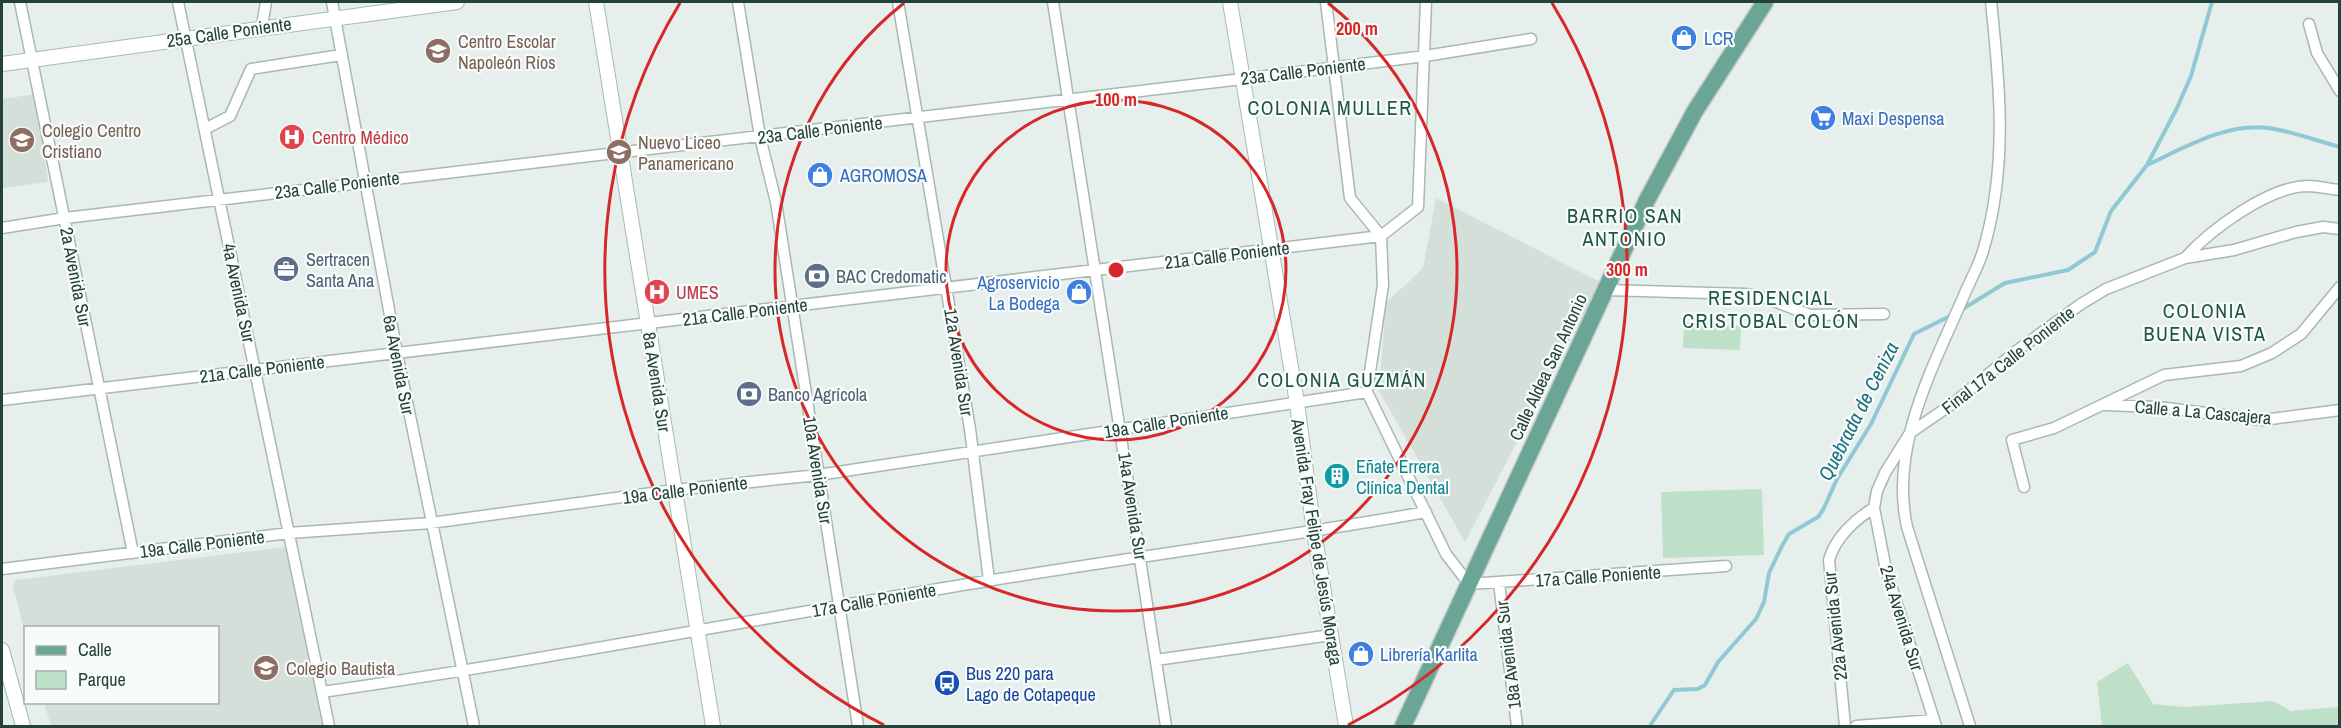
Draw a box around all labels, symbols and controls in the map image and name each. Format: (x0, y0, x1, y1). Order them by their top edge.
street label: 25a Calle Poniente (165, 11, 293, 53)
text: 200 m (1336, 16, 1378, 41)
shop icon: LCR (1669, 23, 1699, 53)
place label: LCR (1704, 26, 1734, 51)
place label: Centro Escolar Napoleón Ríos (458, 29, 556, 75)
school or university icon: Centro Escolar Napoleón Ríos (423, 36, 453, 66)
street label: 23a Calle Poniente (1239, 51, 1367, 91)
text: 100 m (1095, 87, 1137, 112)
district label: COLONIA MULLER (1248, 94, 1413, 121)
supermarket icon: Maxi Despensa (1808, 103, 1838, 133)
place label: Maxi Despensa (1842, 106, 1945, 131)
street label: 23a Calle Poniente (756, 110, 884, 150)
place label: Colegio Centro Cristiano (42, 118, 141, 164)
hospital icon: Centro Médico (277, 122, 307, 152)
school or university icon: Colegio Centro Cristiano (7, 125, 37, 155)
place label: Centro Médico (312, 125, 409, 150)
place label: Nuevo Liceo Panamericano (638, 130, 734, 176)
school or university icon: Nuevo Liceo Panamericano (604, 137, 634, 167)
shop icon: AGROMOSA (805, 160, 835, 190)
place label: AGROMOSA (839, 163, 927, 188)
street label: 23a Calle Poniente (273, 165, 401, 205)
district label: BARRIO SAN ANTONIO (1567, 202, 1683, 252)
street label: 2a Avenida Sur (54, 225, 98, 329)
street label: 21a Calle Poniente (1163, 235, 1291, 275)
street label: 4a Avenida Sur (216, 241, 262, 345)
place label: Sertracen Santa Ana (306, 247, 374, 293)
office icon: Sertracen Santa Ana (271, 254, 301, 284)
text: 300 m (1606, 257, 1648, 282)
centre of rings (1106, 260, 1126, 280)
bank icon: BAC Credomatic (802, 261, 832, 291)
place label: BAC Credomatic (836, 264, 947, 289)
place label: Agroservicio La Bodega (976, 270, 1060, 316)
hospital icon: UMES (642, 277, 672, 307)
shop icon: Agroservicio La Bodega (1064, 277, 1094, 307)
place label: UMES (676, 280, 719, 305)
district label: RESIDENCIAL CRISTOBAL COLÓN (1682, 284, 1860, 334)
street label: Calle Aldea San Antonio (1503, 290, 1593, 444)
street label: 21a Calle Poniente (681, 292, 809, 332)
district label: COLONIA BUENA VISTA (2144, 297, 2266, 347)
street label: Final 17a Calle Poniente (1936, 300, 2080, 420)
street label: 12a Avenida Sur (938, 306, 980, 418)
street label: 6a Avenida Sur (377, 313, 421, 417)
street label: 8a Avenida Sur (637, 330, 677, 434)
water label: Quebrada de Ceniza (1811, 337, 1905, 485)
street label: 21a Calle Poniente (198, 349, 326, 389)
district label: COLONIA GUZMÁN (1257, 366, 1427, 393)
bank icon: Banco Agrícola (734, 379, 764, 409)
place label: Banco Agrícola (768, 382, 867, 407)
street label: Calle a La Cascajera (2134, 394, 2272, 430)
street label: 19a Calle Poniente (1102, 400, 1230, 444)
street label: 10a Avenida Sur (797, 414, 839, 526)
street label: Avenida Fray Felipe de Jesús Moraga (1285, 416, 1349, 667)
street label: 14a Avenida Sur (1112, 450, 1154, 562)
place label: Eñate Errera Clínica Dental (1356, 454, 1449, 500)
building icon: Eñate Errera Clínica Dental (1322, 461, 1352, 491)
street label: 19a Calle Poniente (621, 470, 749, 510)
street label: 19a Calle Poniente (138, 524, 266, 564)
street label: 17a Calle Poniente (1534, 559, 1662, 593)
street label: 24a Avenida Sur (1874, 562, 1930, 674)
street label: 22a Avenida Sur (1817, 570, 1853, 681)
street label: 17a Calle Poniente (810, 577, 938, 623)
street label: 18a Avenida Sur (1489, 599, 1527, 711)
legend (24, 626, 219, 704)
text: Calle (78, 637, 112, 662)
shop icon: Librería Karlita (1346, 639, 1376, 669)
place label: Librería Karlita (1380, 642, 1478, 667)
school or university icon: Colegio Bautista (251, 653, 281, 683)
place label: Colegio Bautista (286, 656, 395, 681)
place label: Bus 220 para Lago de Cotapeque (966, 661, 1096, 707)
text: Parque (78, 667, 126, 692)
bus stop icon: Bus 220 para Lago de Cotapeque (932, 668, 962, 698)

